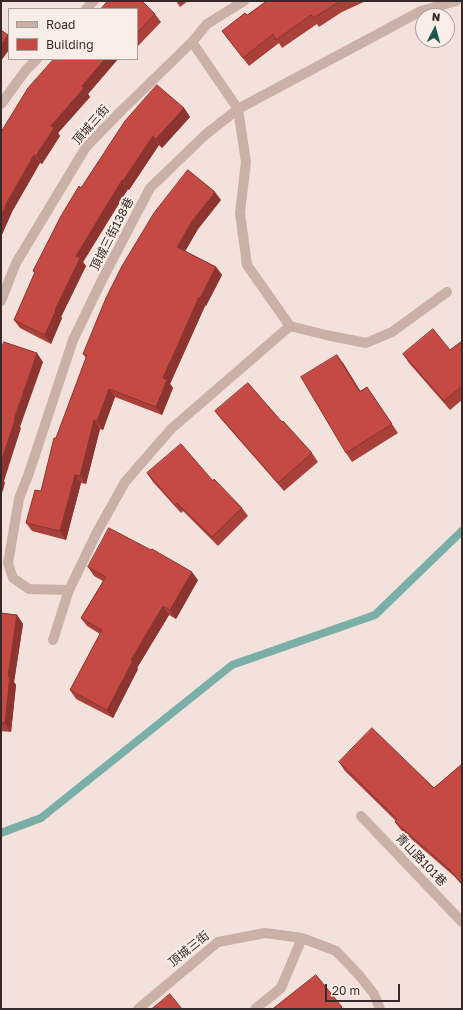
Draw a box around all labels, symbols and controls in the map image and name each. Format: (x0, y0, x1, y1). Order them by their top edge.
legend (8, 8, 138, 60)
north arrow (415, 8, 455, 48)
text: N (431, 10, 441, 23)
text: Road (46, 17, 75, 32)
text: Building (46, 37, 94, 52)
street label: 頂城三街 (70, 102, 112, 148)
street label: 頂城三街138巷 (87, 195, 137, 273)
street label: 青山路101巷 (393, 831, 449, 889)
street label: 頂城三街 (166, 928, 212, 970)
scale bar (327, 976, 402, 1002)
text: 20 m (332, 983, 360, 998)

